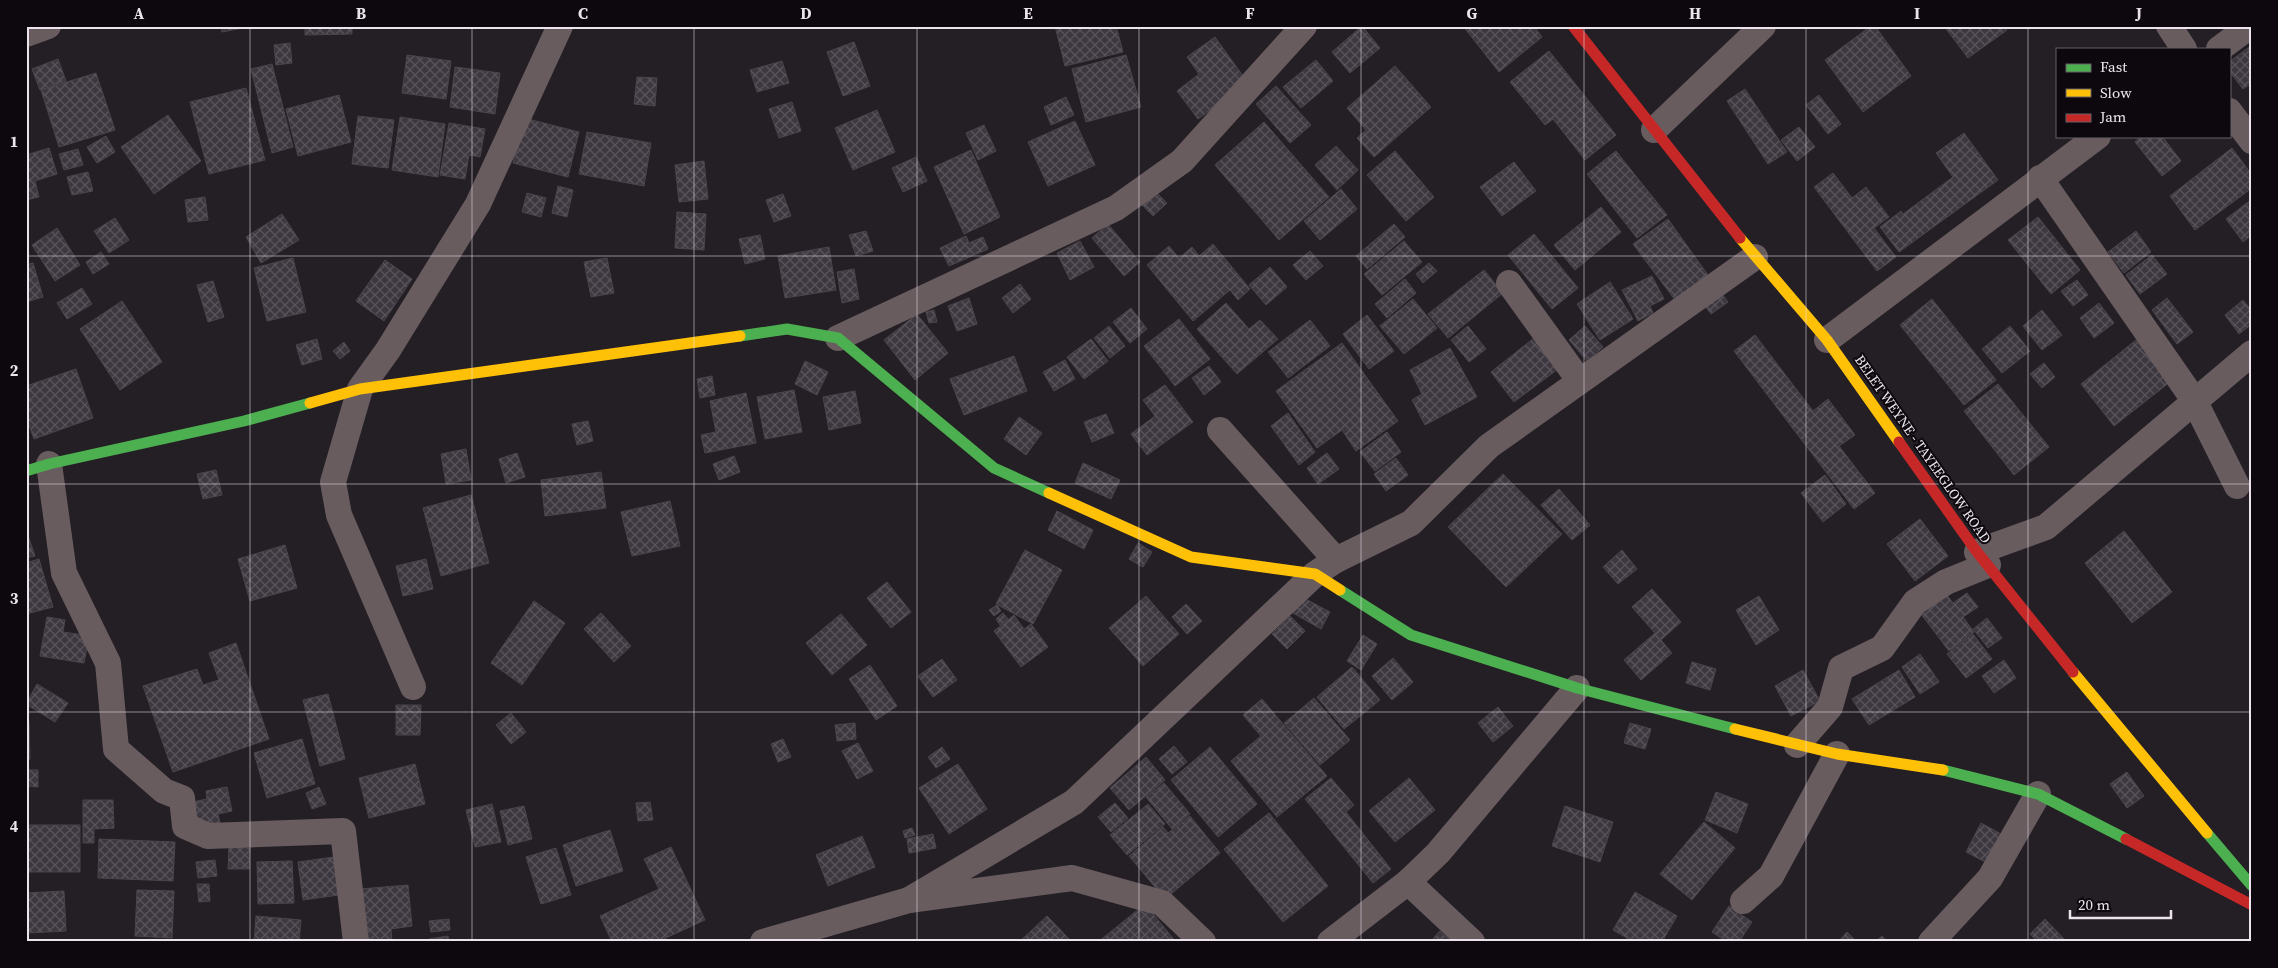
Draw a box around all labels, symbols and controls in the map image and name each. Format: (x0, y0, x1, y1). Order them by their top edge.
text: A (134, 2, 145, 24)
text: B (356, 2, 367, 24)
text: C (578, 2, 588, 24)
text: D (800, 2, 812, 24)
text: E (1023, 2, 1033, 24)
text: F (1245, 2, 1255, 24)
text: G (1467, 2, 1478, 24)
text: H (1689, 2, 1701, 24)
text: I (1914, 2, 1920, 24)
text: J (2135, 2, 2142, 24)
legend (2056, 48, 2230, 138)
text: Fast (2100, 56, 2127, 77)
text: Slow (2100, 82, 2132, 103)
text: Jam (2099, 106, 2127, 127)
text: 1 (10, 130, 18, 152)
street label: BELET WEYNE - TAYEEGLOW ROAD (1850, 351, 1996, 547)
text: 2 (10, 359, 19, 381)
text: 3 (10, 587, 19, 609)
text: 4 (10, 815, 19, 837)
scale bar (2070, 888, 2172, 920)
text: 20 m (2078, 894, 2110, 915)

